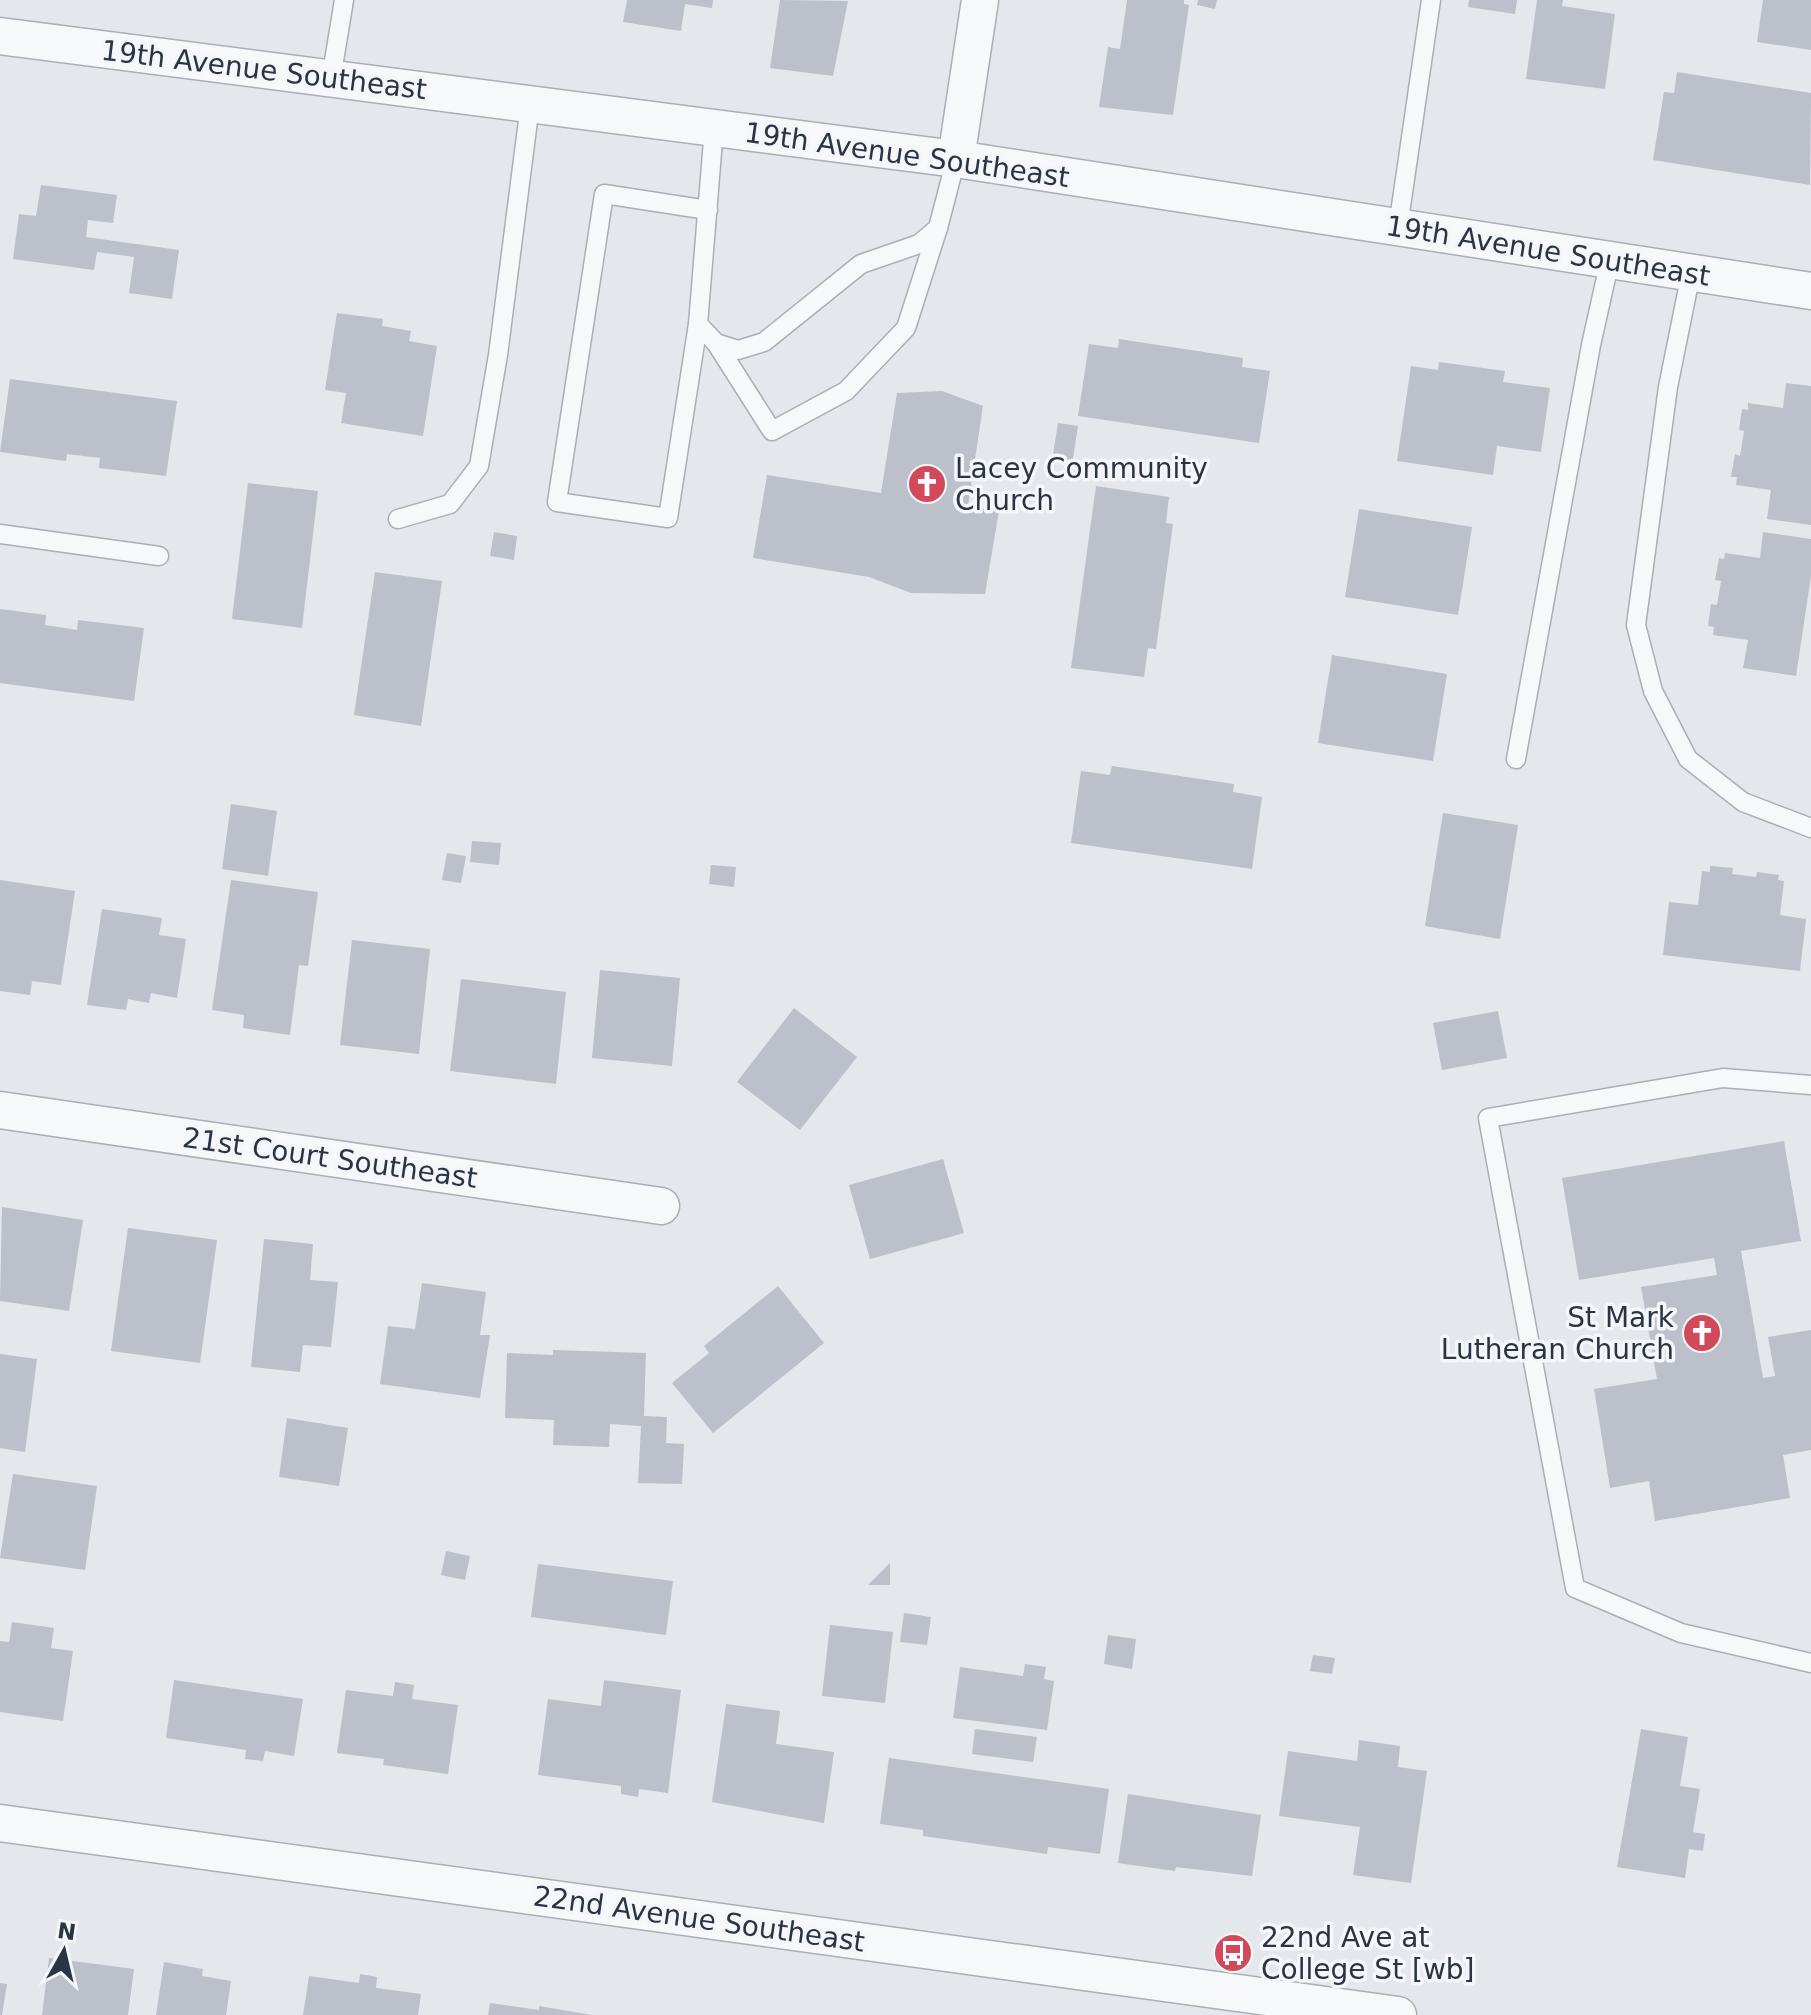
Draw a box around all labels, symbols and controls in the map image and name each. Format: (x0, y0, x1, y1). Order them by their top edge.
street label: 19th Avenue Southeast (99, 34, 429, 106)
street label: 19th Avenue Southeast (743, 116, 1071, 194)
street label: 19th Avenue Southeast (1384, 209, 1712, 293)
place label: Lacey Community Church (955, 452, 1208, 517)
church icon: Lacey Community Church (906, 463, 948, 505)
street label: 21st Court Southeast (181, 1121, 479, 1195)
place label: St Mark Lutheran Church (1441, 1301, 1675, 1366)
church icon: St Mark Lutheran Church (1681, 1312, 1723, 1354)
street label: 22nd Avenue Southeast (531, 1879, 867, 1959)
north arrow (24, 1911, 104, 1991)
text: N (56, 1918, 78, 1945)
place label: 22nd Ave at College St [wb] (1261, 1921, 1475, 1986)
bus stop icon: 22nd Ave at College St [wb] (1212, 1932, 1254, 1974)

